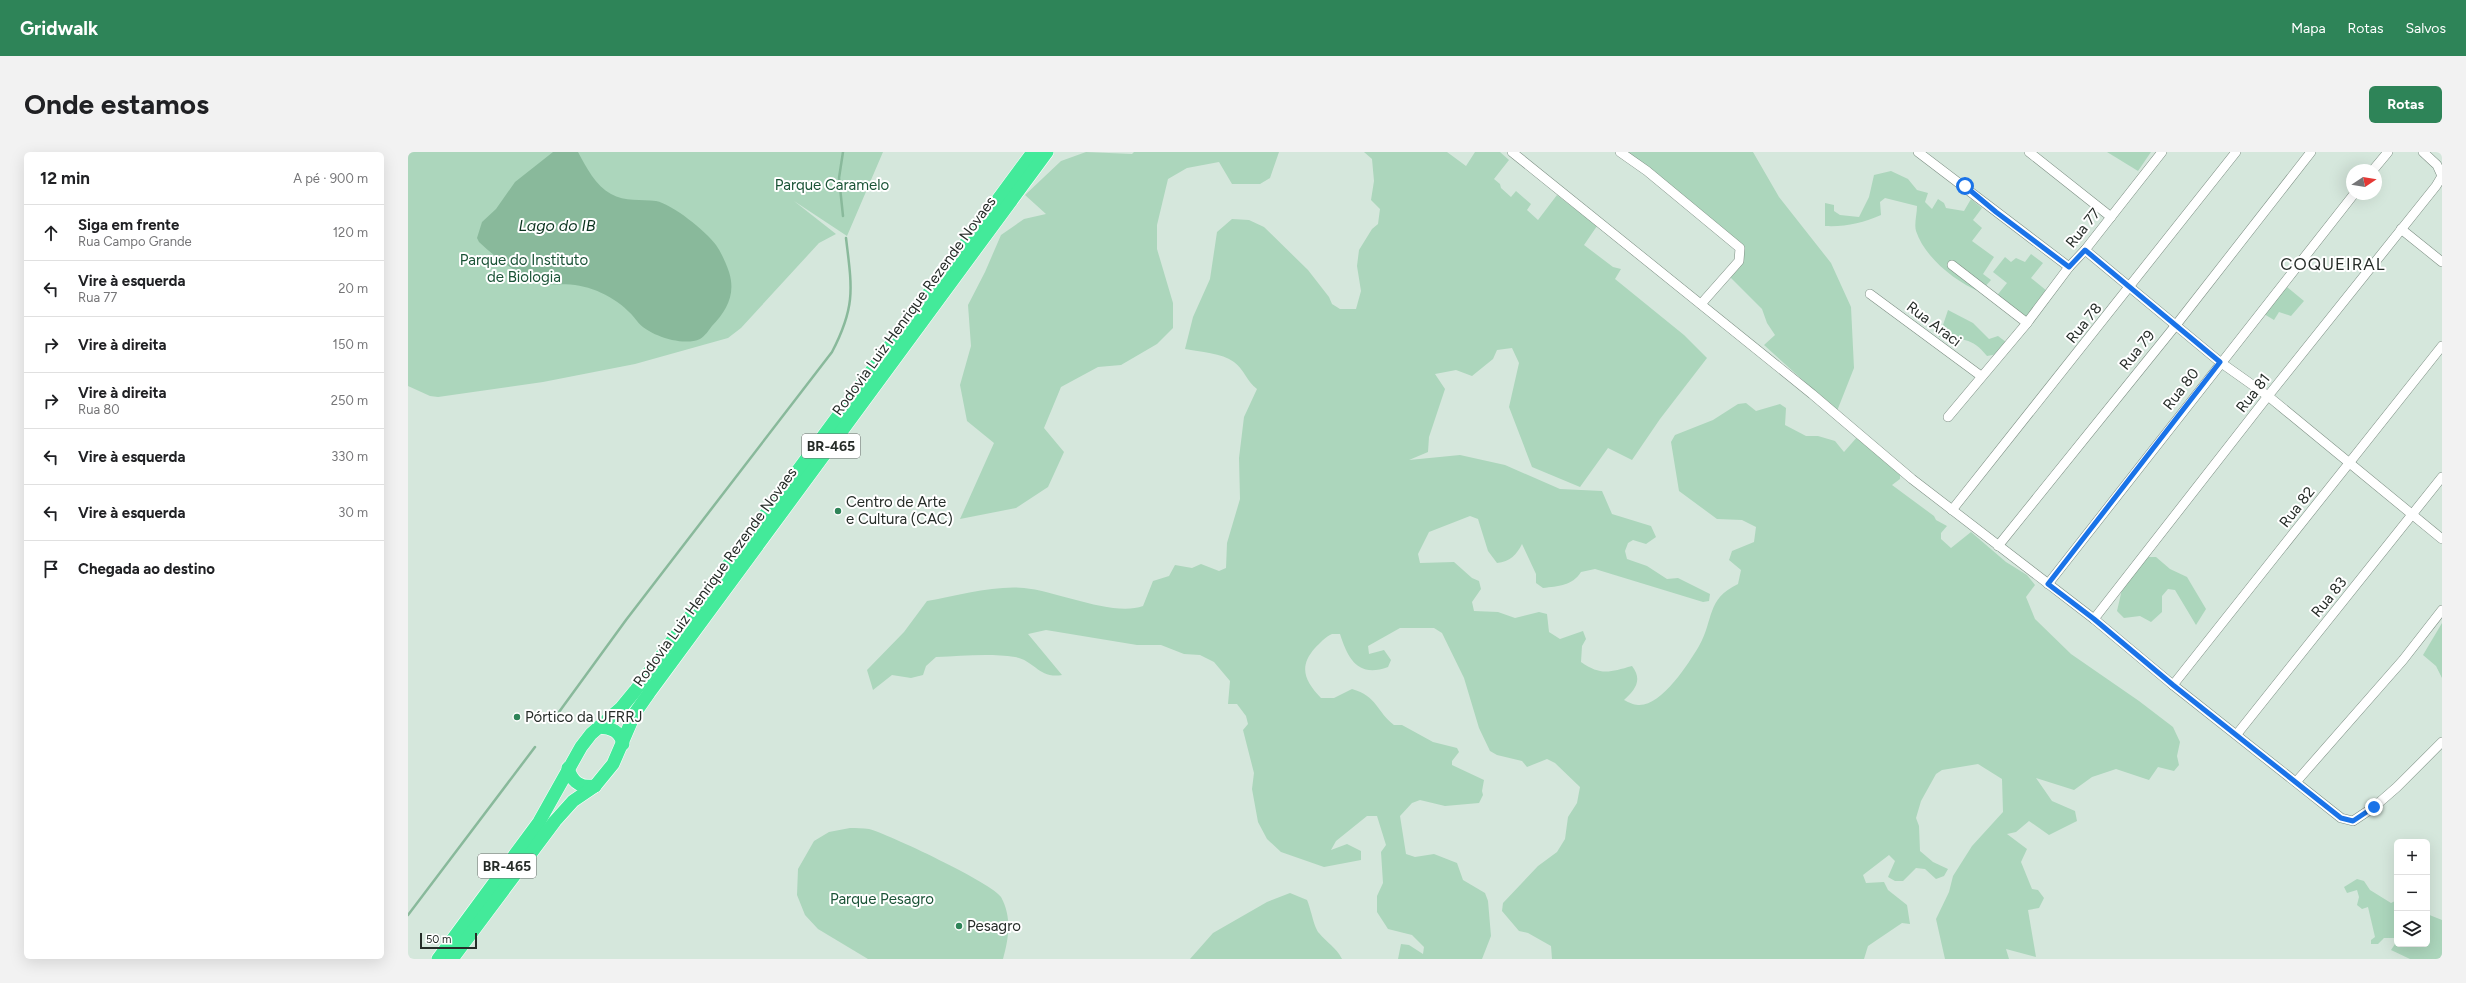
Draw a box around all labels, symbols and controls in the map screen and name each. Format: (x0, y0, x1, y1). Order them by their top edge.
text: Gridwalk (20, 17, 98, 40)
text: Mapa (2291, 20, 2326, 37)
text: Rotas (2348, 20, 2383, 37)
text: Salvos (2405, 20, 2446, 37)
button: Rotas (2369, 86, 2442, 123)
text: Onde estamos (24, 87, 209, 121)
north arrow (2346, 164, 2382, 200)
text: 12 min (40, 168, 90, 188)
text: A pé · 900 m (293, 171, 368, 186)
park label: Parque Caramelo (775, 176, 889, 194)
route start (1956, 177, 1974, 195)
street label: Rodovia Luiz Henrique Rezende Novaes (828, 193, 1000, 419)
street label: Rua 77 (2062, 205, 2104, 251)
text: Siga em frente (78, 216, 179, 234)
water label: Lago do IB (518, 216, 596, 235)
icon: ahead (40, 222, 62, 244)
text: 120 m (333, 225, 368, 240)
text: Rua Campo Grande (78, 234, 192, 249)
park label: Parque do Instituto de Biologia (460, 251, 588, 286)
district label: COQUEIRAL (2280, 254, 2386, 274)
text: Vire à esquerda (78, 272, 185, 290)
icon: left (40, 278, 62, 300)
text: 20 m (338, 281, 368, 296)
text: Rua 77 (78, 290, 117, 305)
street label: Rua Araci (1903, 298, 1965, 350)
street label: Rua 78 (2062, 299, 2106, 347)
street label: Rua 79 (2116, 327, 2158, 373)
icon: right (40, 334, 62, 356)
text: Vire à direita (78, 336, 167, 354)
text: 150 m (333, 337, 368, 352)
street label: Rua 80 (2159, 365, 2203, 413)
street label: Rua 81 (2232, 370, 2274, 416)
text: Vire à direita (78, 384, 167, 402)
icon: right (40, 390, 62, 412)
text: 250 m (331, 393, 368, 408)
text: Rua 80 (78, 402, 120, 417)
road number: BR-465 (802, 434, 860, 458)
icon: left (40, 446, 62, 468)
text: Vire à esquerda (78, 448, 185, 466)
text: 330 m (331, 449, 368, 464)
street label: Rodovia Luiz Henrique Rezende Novaes (629, 464, 801, 690)
street label: Rua 82 (2276, 483, 2318, 531)
place label: Centro de Arte e Cultura (CAC) (846, 493, 953, 528)
icon: left (40, 502, 62, 524)
text: Vire à esquerda (78, 504, 185, 522)
text: 30 m (338, 505, 368, 520)
marker: Centro de Arte e Cultura (CAC) (833, 506, 843, 516)
icon: arrive (40, 558, 62, 580)
text: Chegada ao destino (78, 560, 215, 578)
street label: Rua 83 (2307, 573, 2351, 621)
place label: Pórtico da UFRRJ (525, 708, 642, 726)
marker: Pórtico da UFRRJ (512, 712, 522, 722)
route end (2365, 798, 2383, 816)
map controls (2394, 839, 2430, 947)
button: + (2394, 839, 2430, 875)
road number: BR-465 (478, 854, 536, 878)
button: − (2394, 875, 2430, 911)
park label: Parque Pesagro (830, 890, 934, 908)
button: layers (2394, 911, 2430, 947)
place label: Pesagro (967, 917, 1021, 935)
marker: Pesagro (954, 921, 964, 931)
scale bar (420, 931, 477, 950)
text: 50 m (426, 933, 451, 946)

